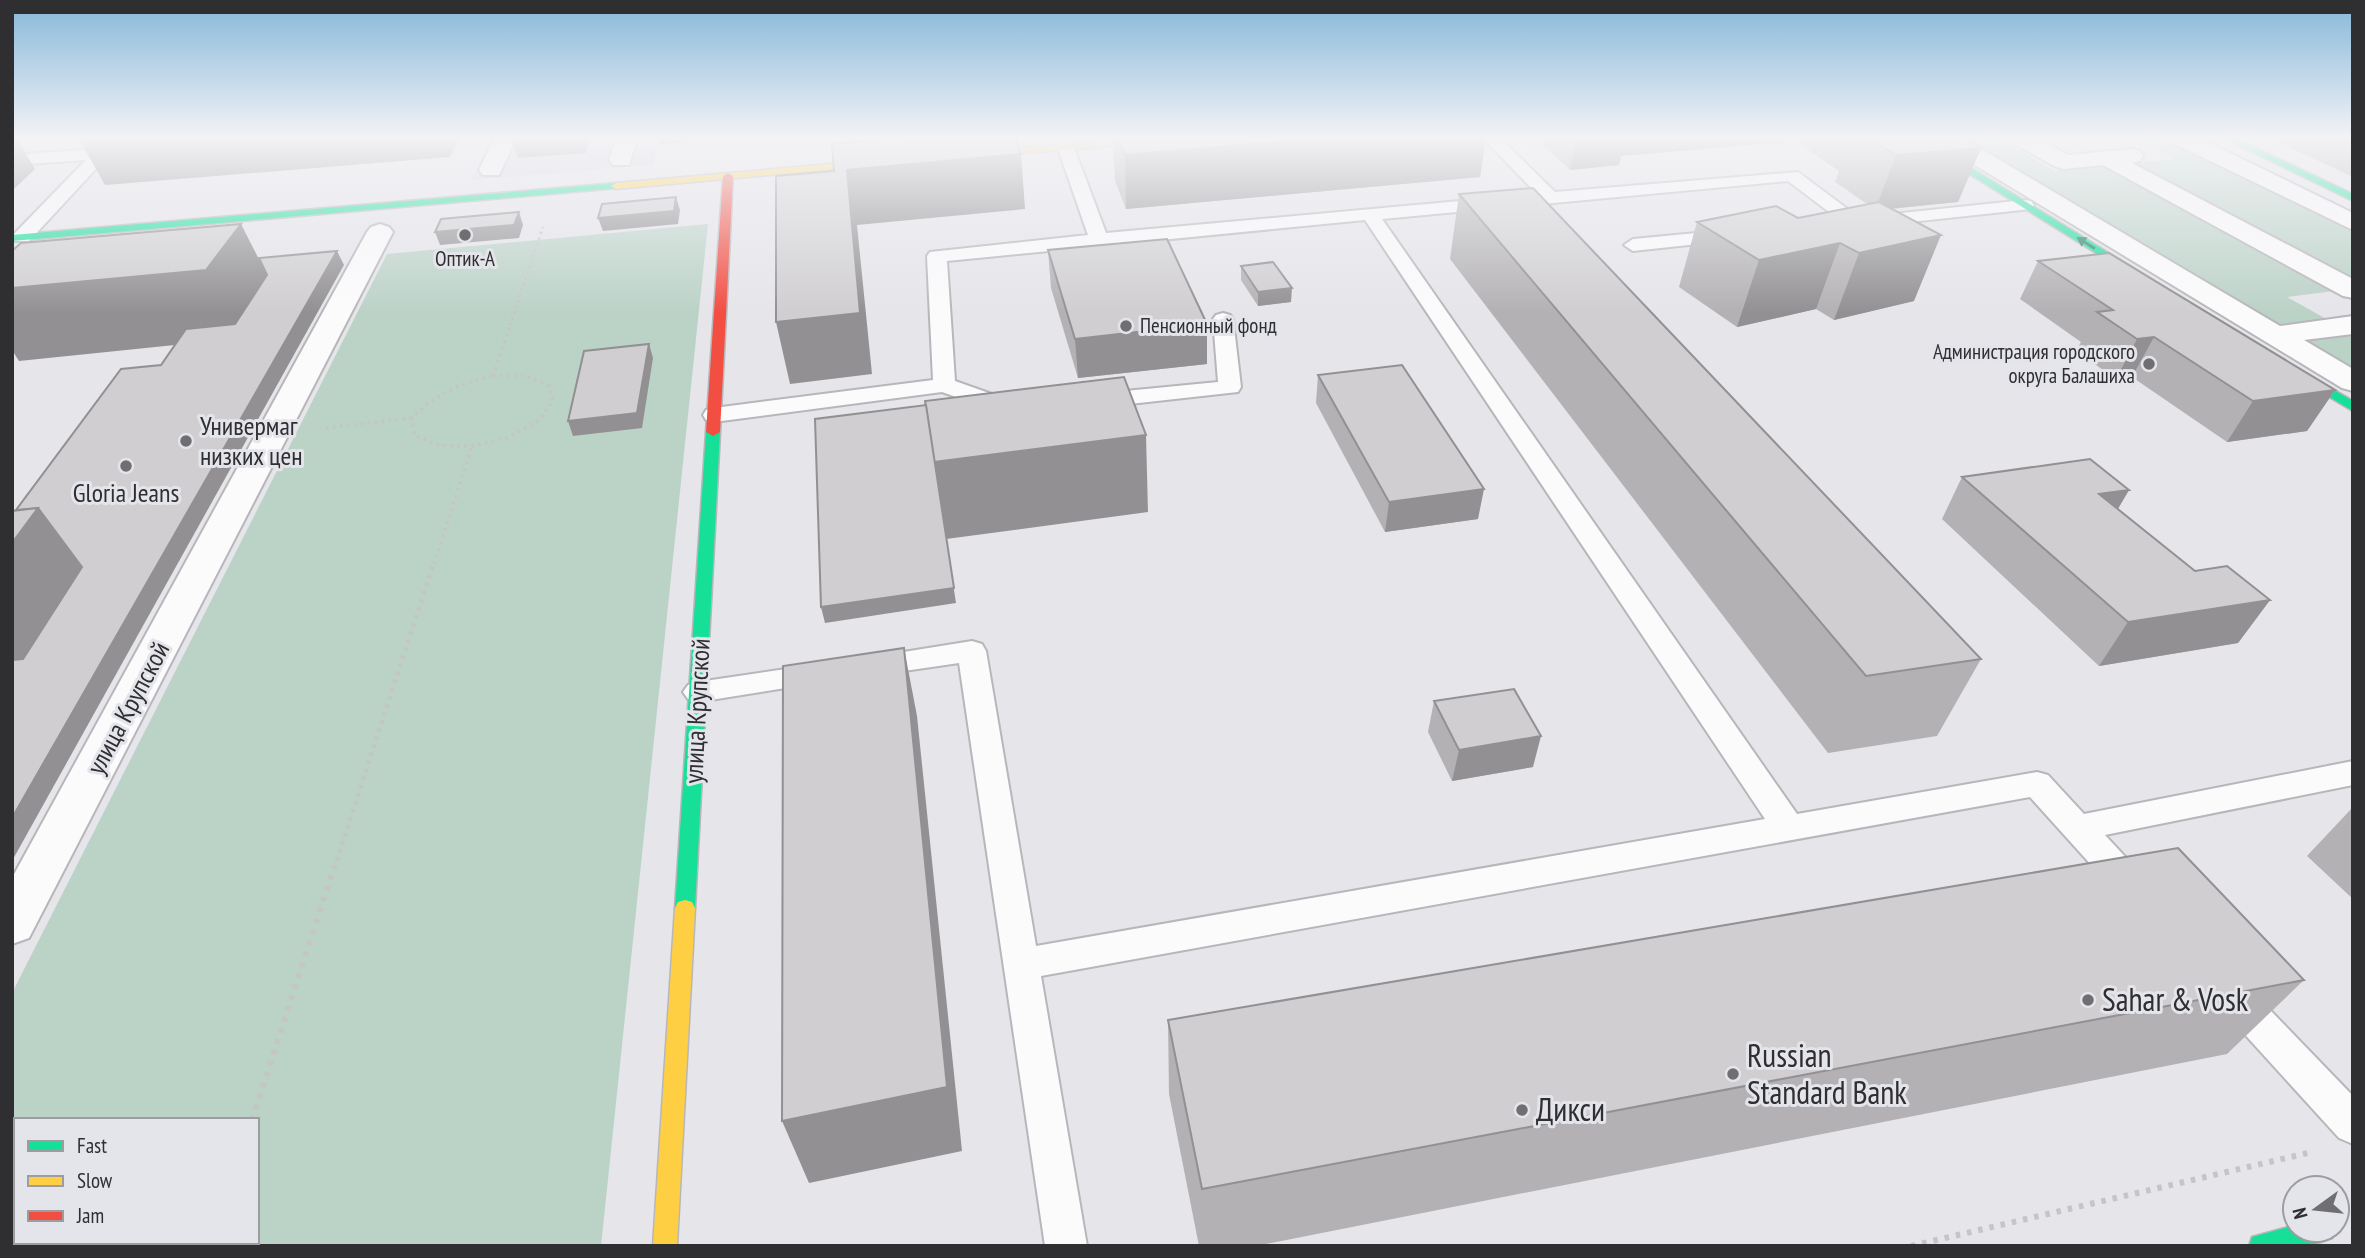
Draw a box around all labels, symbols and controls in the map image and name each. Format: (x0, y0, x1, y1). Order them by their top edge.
marker: Оптик-А (457, 227, 473, 243)
one-way arrow (2076, 237, 2096, 250)
place label: Оптик-А (435, 245, 495, 272)
place label: Пенсионный фонд (1140, 312, 1277, 339)
marker: Пенсионный фонд (1118, 318, 1134, 334)
place label: Администрация городского округа Балашиха (1933, 338, 2135, 389)
marker: Администрация городского округа Балашиха (2141, 356, 2157, 372)
place label: Универмаг низких цен (200, 409, 303, 472)
marker: Универмаг низких цен (178, 433, 194, 449)
marker: Gloria Jeans (118, 458, 134, 474)
place label: Gloria Jeans (73, 476, 179, 509)
street label: улица Крупской (79, 636, 176, 780)
street label: улица Крупской (676, 637, 717, 784)
place label: Sahar & Vosk (2102, 978, 2249, 1020)
marker: Sahar & Vosk (2080, 992, 2096, 1008)
place label: Russian Standard Bank (1747, 1034, 1907, 1113)
marker: Russian Standard Bank (1725, 1066, 1741, 1082)
place label: Дикси (1536, 1088, 1605, 1130)
marker: Дикси (1514, 1102, 1530, 1118)
legend (14, 1118, 259, 1244)
text: Fast (77, 1132, 107, 1159)
text: Slow (77, 1167, 113, 1194)
north arrow (2281, 1174, 2351, 1244)
text: Jam (76, 1202, 104, 1229)
text: N (2287, 1205, 2312, 1221)

